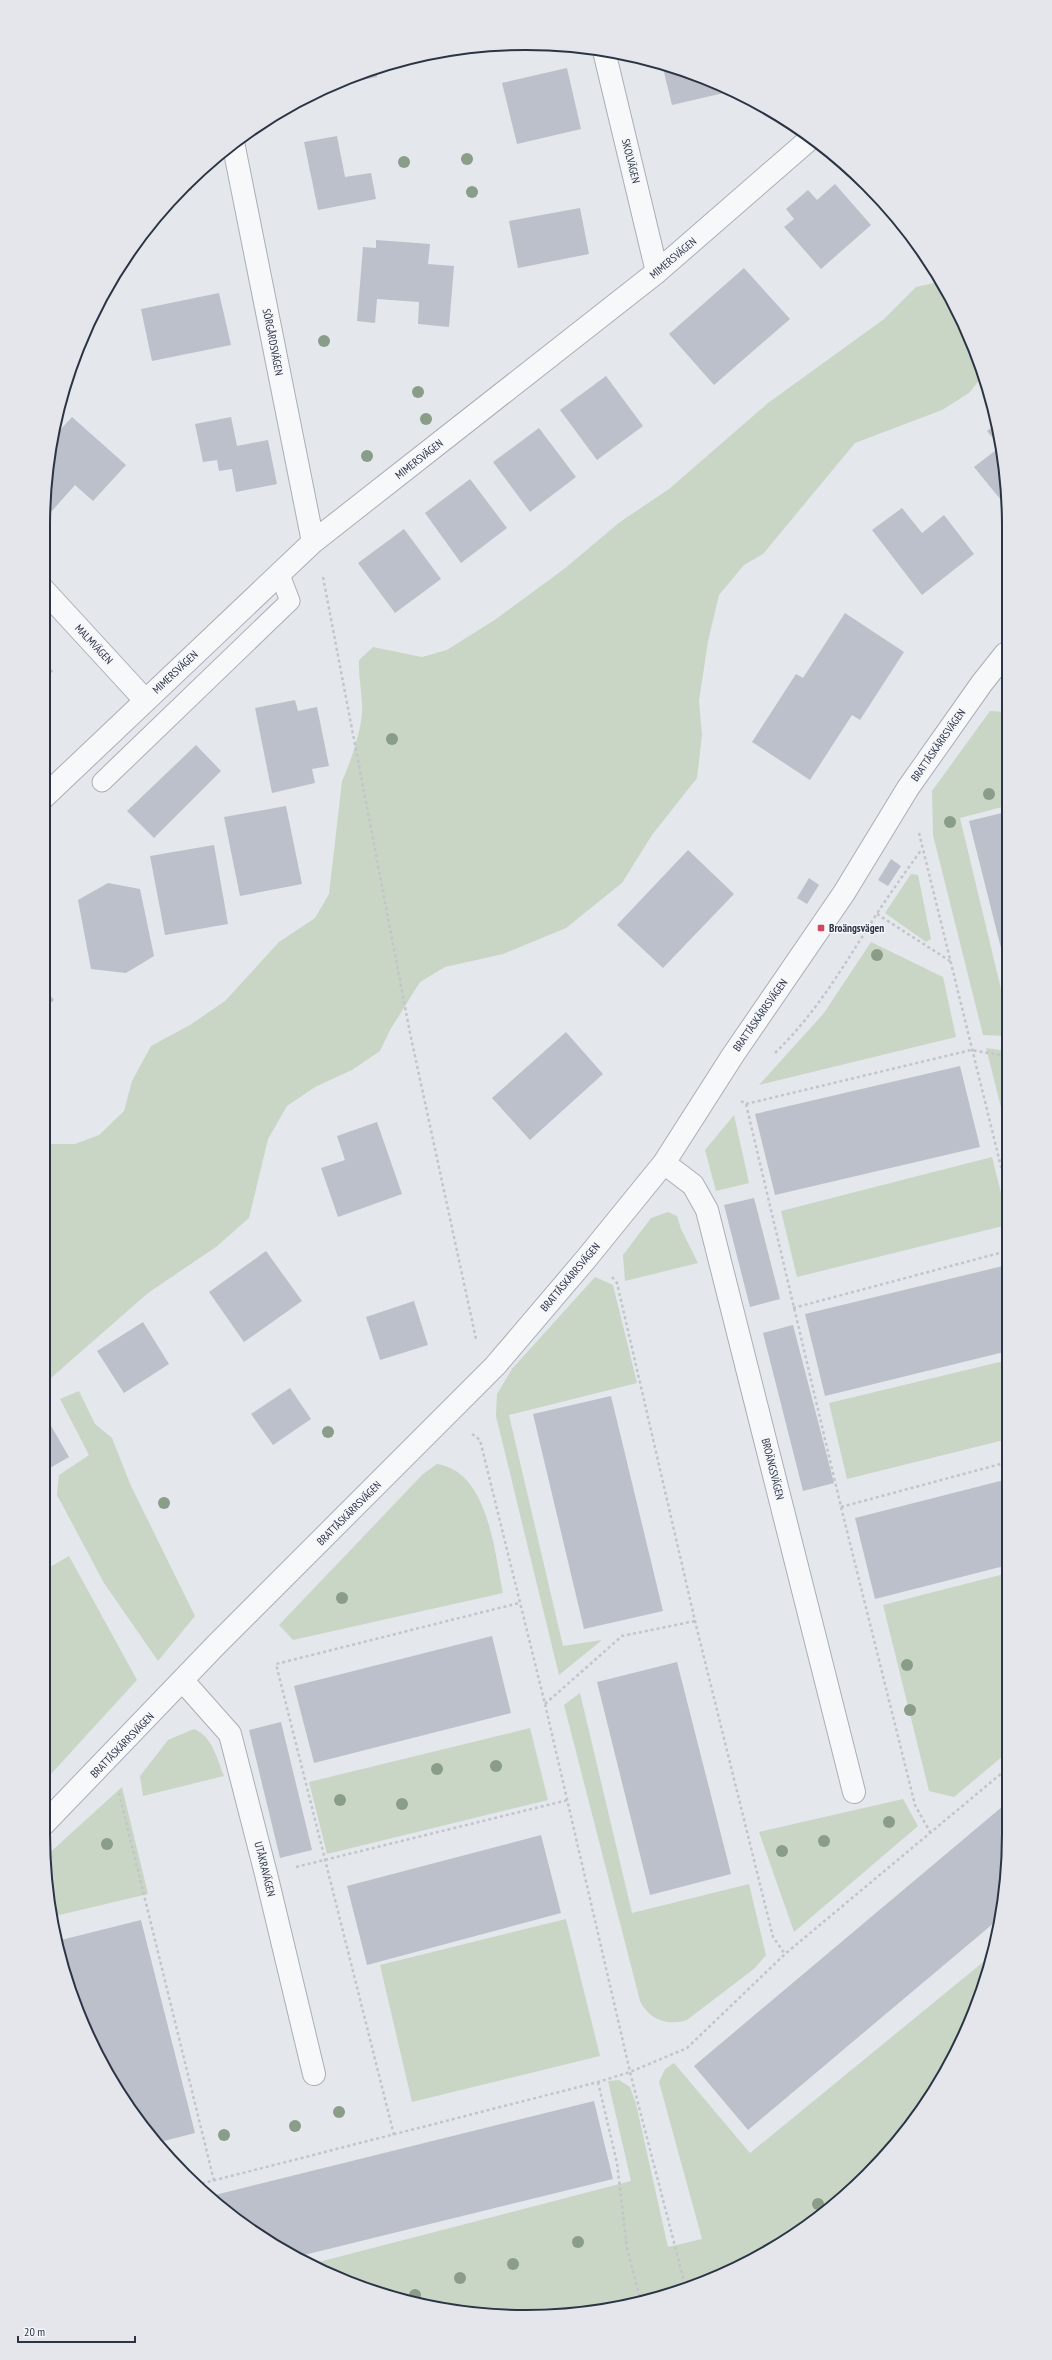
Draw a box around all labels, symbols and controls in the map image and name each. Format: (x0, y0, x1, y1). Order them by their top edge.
street label: SKOLVÄGEN (619, 137, 643, 185)
street label: MIMERSVÄGEN (647, 234, 699, 282)
street label: SÖRGÅRDSVÄGEN (260, 307, 286, 377)
street label: MIMERSVÄGEN (392, 436, 446, 482)
street label: MALMVÄGEN (72, 621, 116, 667)
street label: MIMERSVÄGEN (149, 647, 201, 697)
street label: BRATTÅSKÄRRSVÄGEN (908, 706, 968, 784)
place label: Broängsvägen (829, 921, 884, 935)
marker: Broängsvägen (816, 923, 826, 933)
street label: BRATTÅSKÄRRSVÄGEN (730, 976, 790, 1054)
street label: BRATTÅSKÄRRSVÄGEN (537, 1240, 603, 1314)
street label: BROÄNGSVÄGEN (759, 1437, 787, 1501)
street label: BRATTÅSKÄRRSVÄGEN (314, 1478, 384, 1548)
street label: BRATTÅSKÄRRSVÄGEN (87, 1709, 157, 1781)
street label: UTÅKRAVÄGEN (251, 1840, 279, 1898)
scale bar (18, 2318, 135, 2344)
text: 20 m (24, 2324, 45, 2339)

